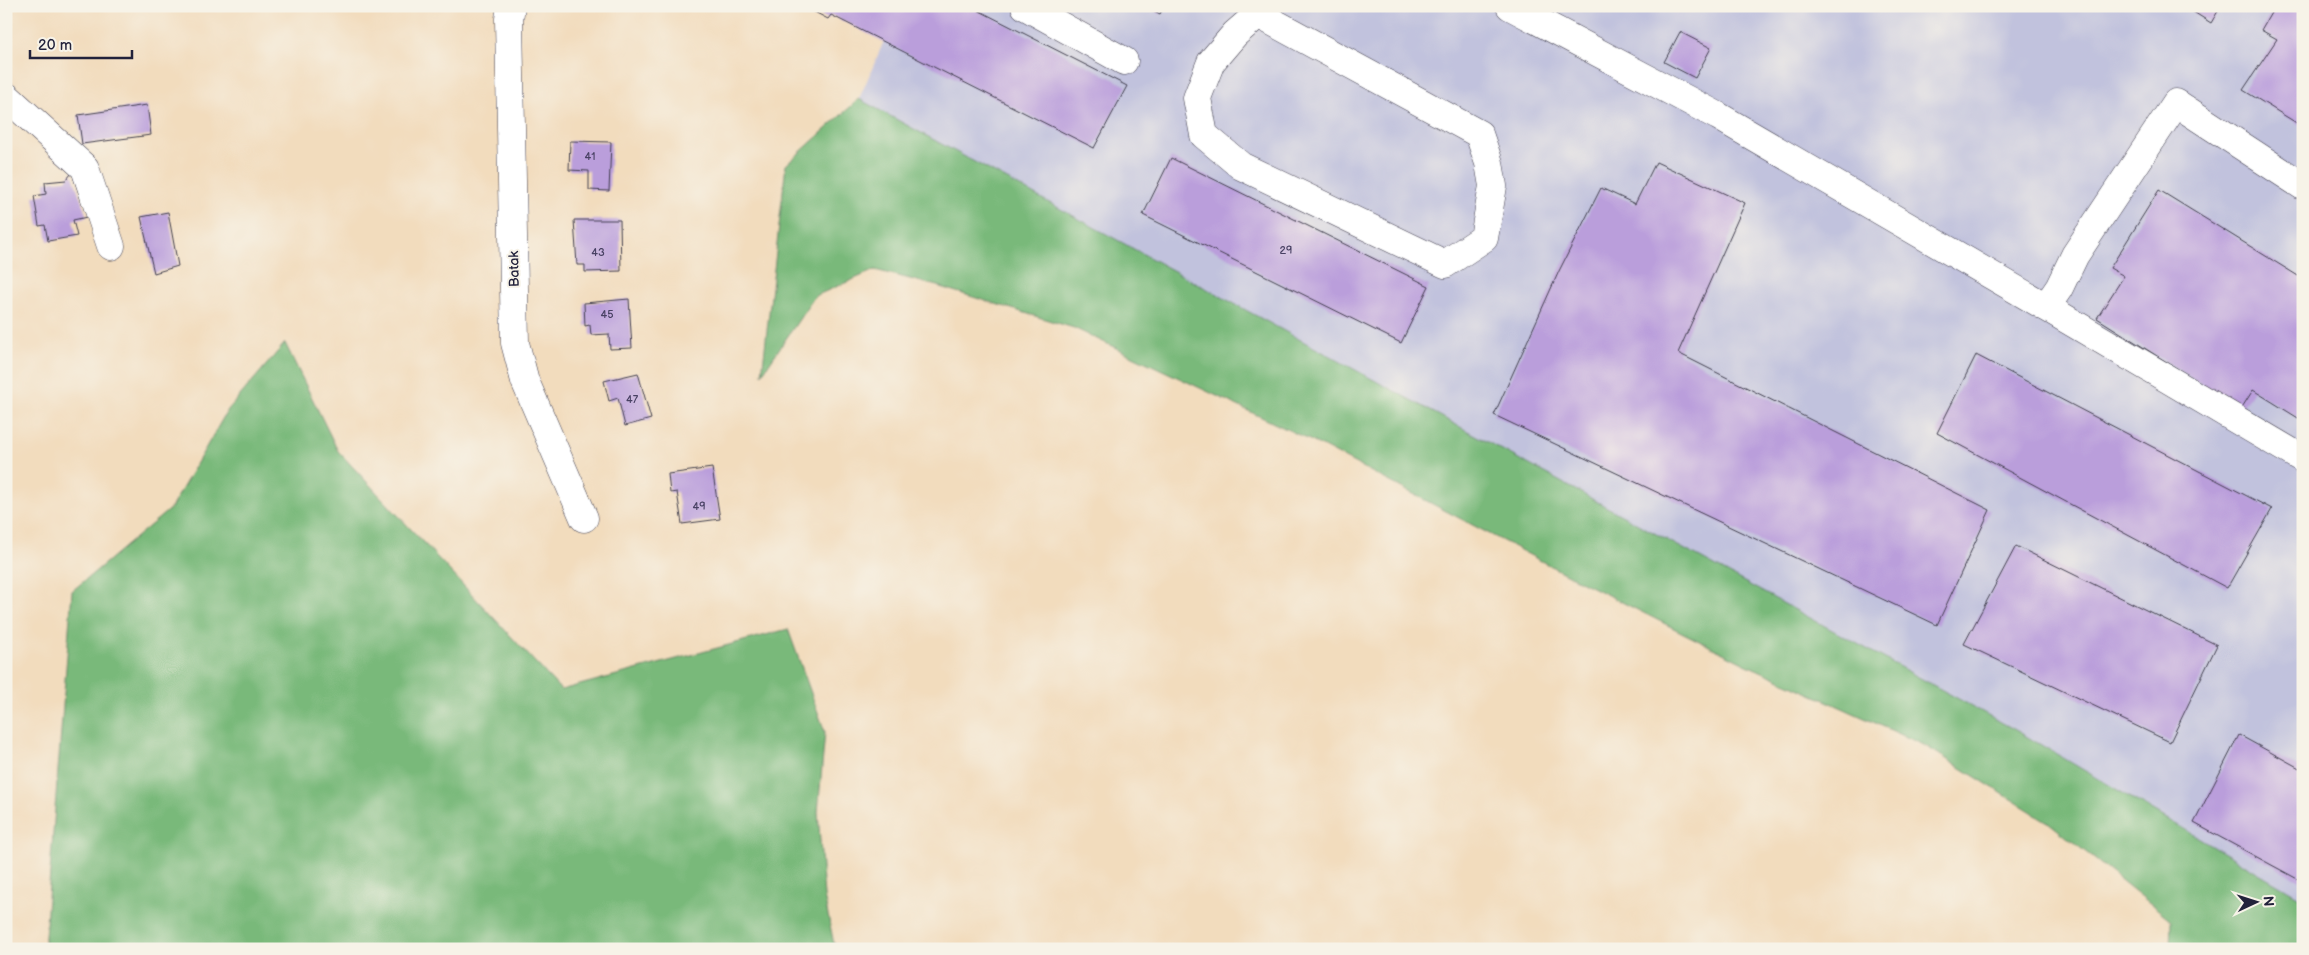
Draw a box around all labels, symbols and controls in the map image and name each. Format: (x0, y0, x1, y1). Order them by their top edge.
scale bar (30, 28, 132, 60)
text: 20 m (38, 36, 72, 55)
house number: 41 (585, 150, 595, 163)
house number: 29 (1280, 244, 1292, 257)
house number: 43 (591, 246, 605, 259)
street label: Batak (505, 251, 523, 287)
house number: 45 (600, 308, 614, 321)
house number: 47 (626, 393, 639, 406)
house number: 49 (692, 500, 706, 513)
north arrow (2232, 878, 2282, 928)
text: N (2260, 895, 2277, 907)

